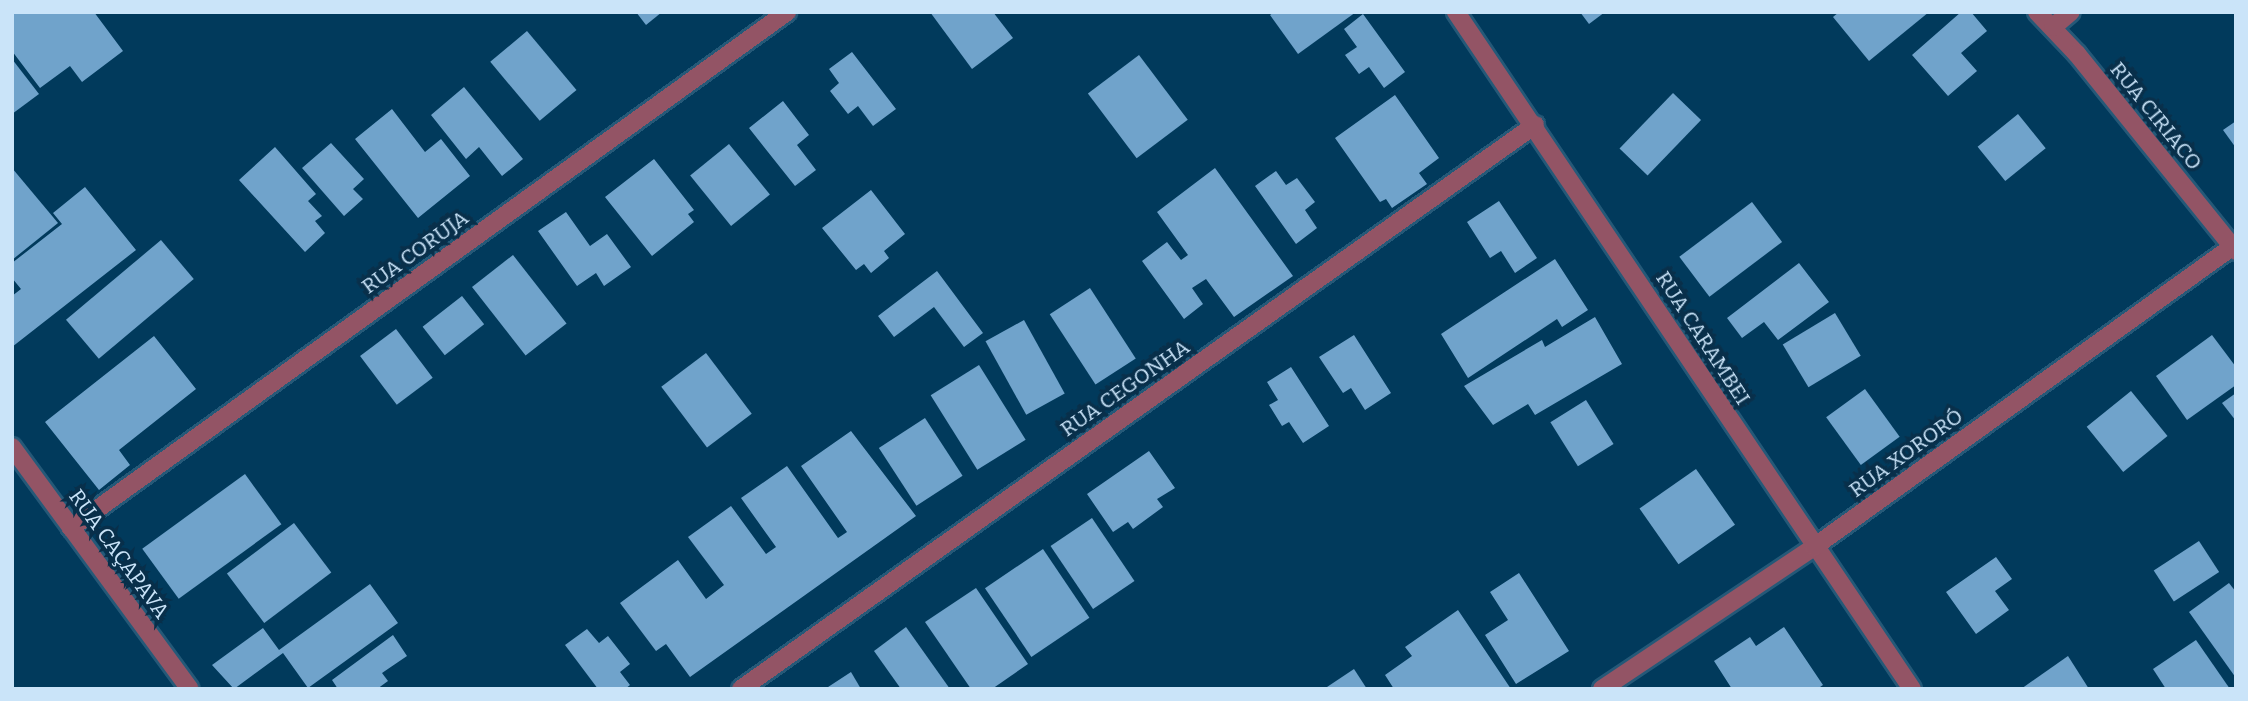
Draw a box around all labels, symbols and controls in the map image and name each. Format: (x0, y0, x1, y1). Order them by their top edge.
street label: RUA CIRIACO (2105, 57, 2207, 175)
street label: RUA CORUJA (357, 205, 473, 299)
street label: RUA CARAMBEI (1650, 267, 1756, 409)
street label: RUA CEGONHA (1056, 334, 1194, 442)
street label: RUA XORORÓ (1844, 403, 1968, 503)
street label: RUA CAÇAPAVA (64, 485, 174, 623)

